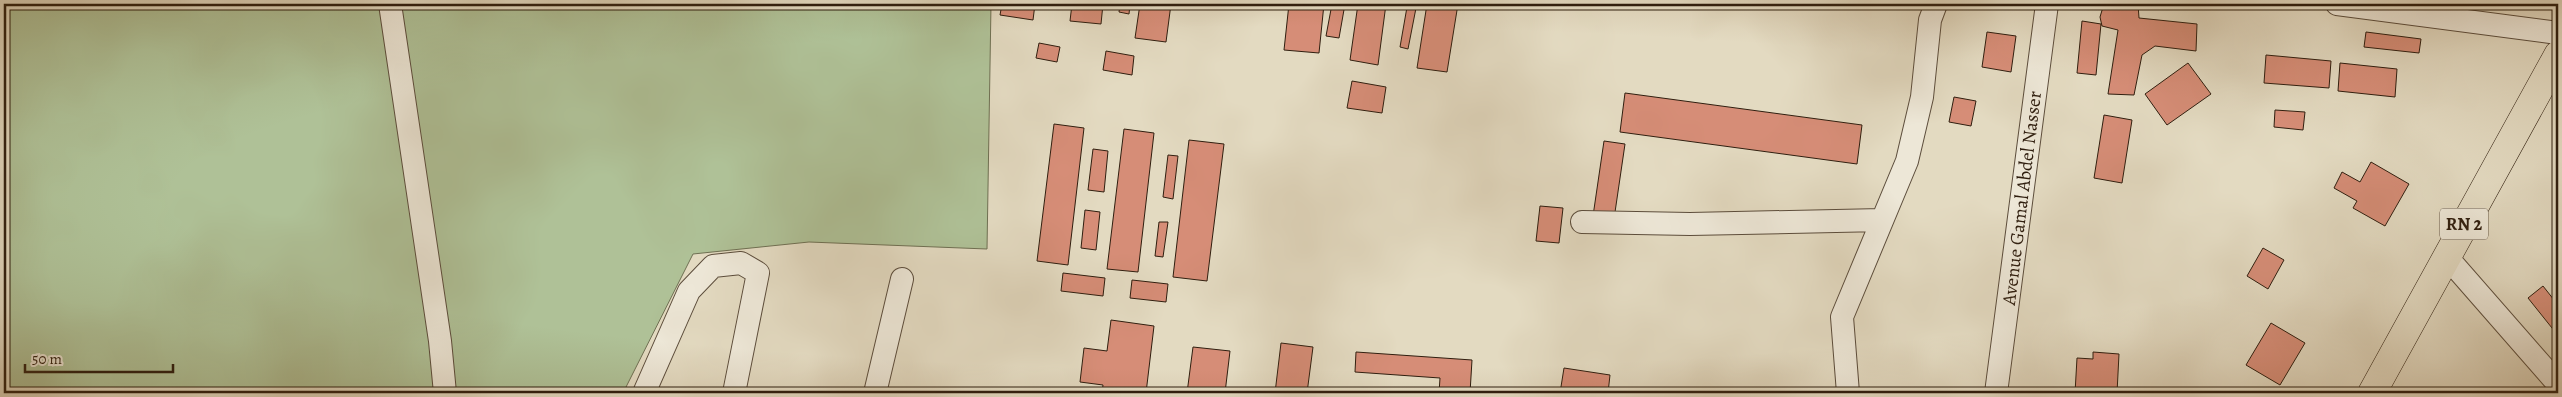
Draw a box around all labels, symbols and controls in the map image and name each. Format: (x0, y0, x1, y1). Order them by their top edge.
street label: Avenue Gamal Abdel Nasser (1996, 89, 2048, 307)
road number: RN 2 (2440, 208, 2488, 240)
scale bar (25, 342, 172, 374)
text: 50 m (32, 349, 62, 369)

